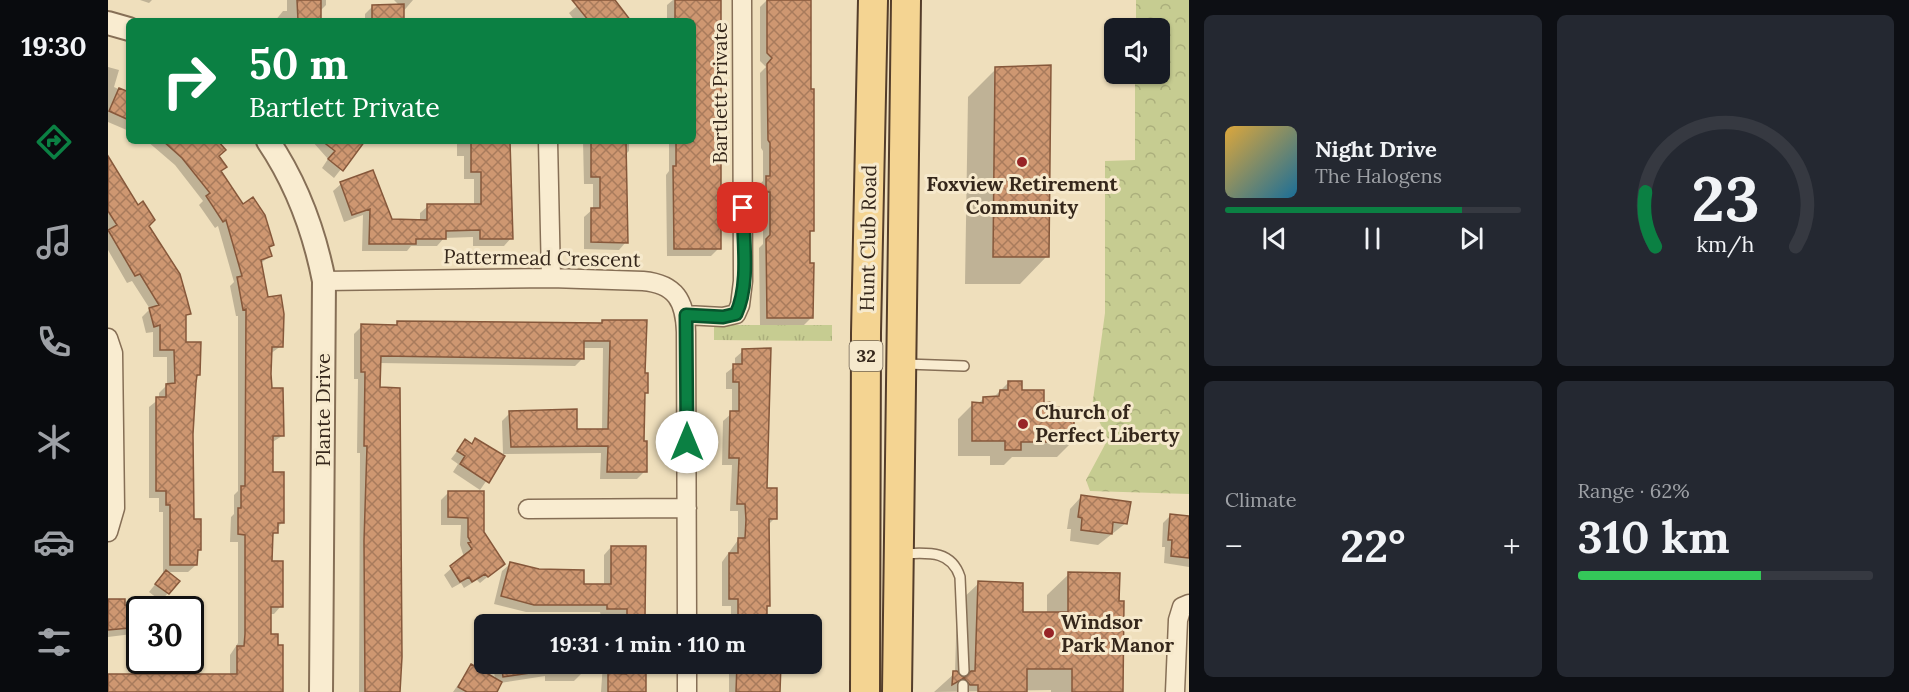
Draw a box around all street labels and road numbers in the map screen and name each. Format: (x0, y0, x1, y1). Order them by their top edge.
street label: Bartlett Private (707, 22, 732, 164)
street label: Hunt Club Road (854, 164, 881, 312)
street label: Pattermead Crescent (443, 243, 641, 272)
road number: 32 (850, 341, 882, 371)
street label: Plante Drive (310, 353, 335, 467)

